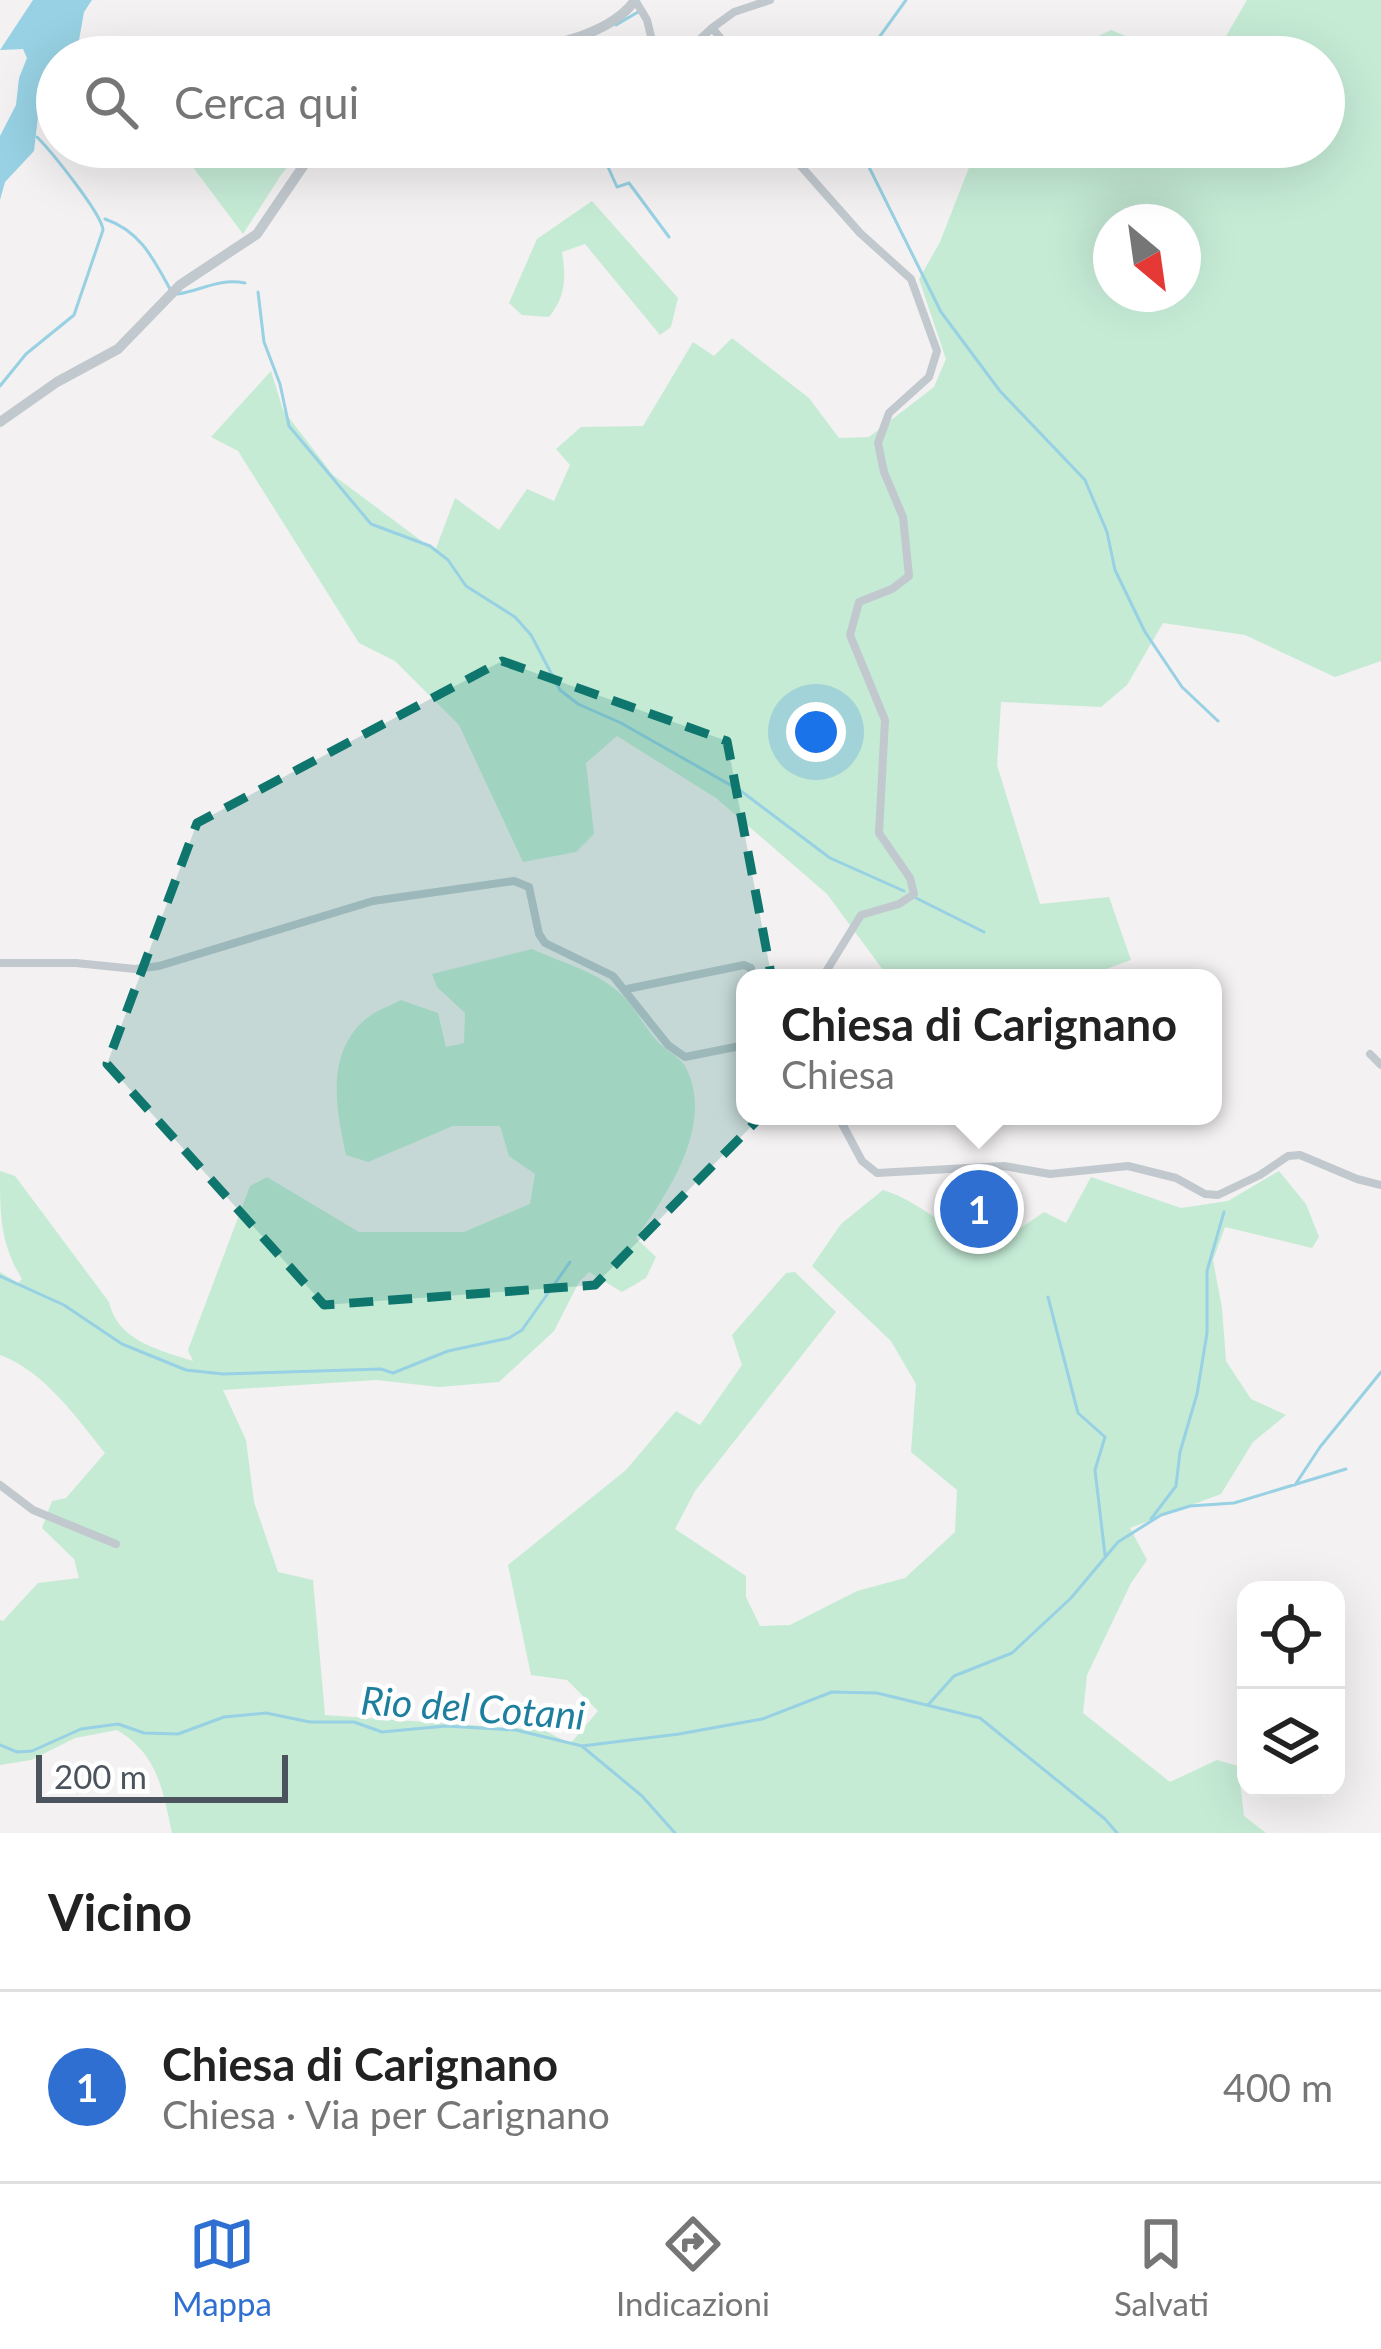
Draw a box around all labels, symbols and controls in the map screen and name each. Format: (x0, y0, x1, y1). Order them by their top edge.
search box (36, 36, 1345, 168)
icon: search (78, 69, 144, 135)
text: Cerca qui (174, 75, 359, 129)
north arrow (1093, 204, 1201, 312)
your location (786, 702, 846, 762)
popup (736, 969, 1222, 1125)
text: Chiesa di Carignano (781, 997, 1177, 1051)
text: Chiesa (781, 1051, 895, 1097)
pin: 1 (940, 1164, 1018, 1254)
map controls (1237, 1581, 1345, 1797)
button: locate (1237, 1581, 1345, 1689)
water label: Rio del Cotani (359, 1676, 587, 1738)
button: layers (1237, 1689, 1345, 1797)
scale bar (36, 1749, 288, 1802)
text: 200 m (54, 1756, 147, 1796)
text: Vicino (48, 1881, 192, 1942)
text: Chiesa di Carignano (162, 2037, 558, 2091)
text: 1 (76, 2064, 98, 2110)
text: 400 m (1223, 2064, 1333, 2110)
text: Chiesa · Via per Carignano (162, 2091, 610, 2137)
tab: Mappa (172, 2211, 272, 2323)
tab: Indicazioni (616, 2211, 770, 2323)
tab: Salvati (1114, 2211, 1209, 2323)

